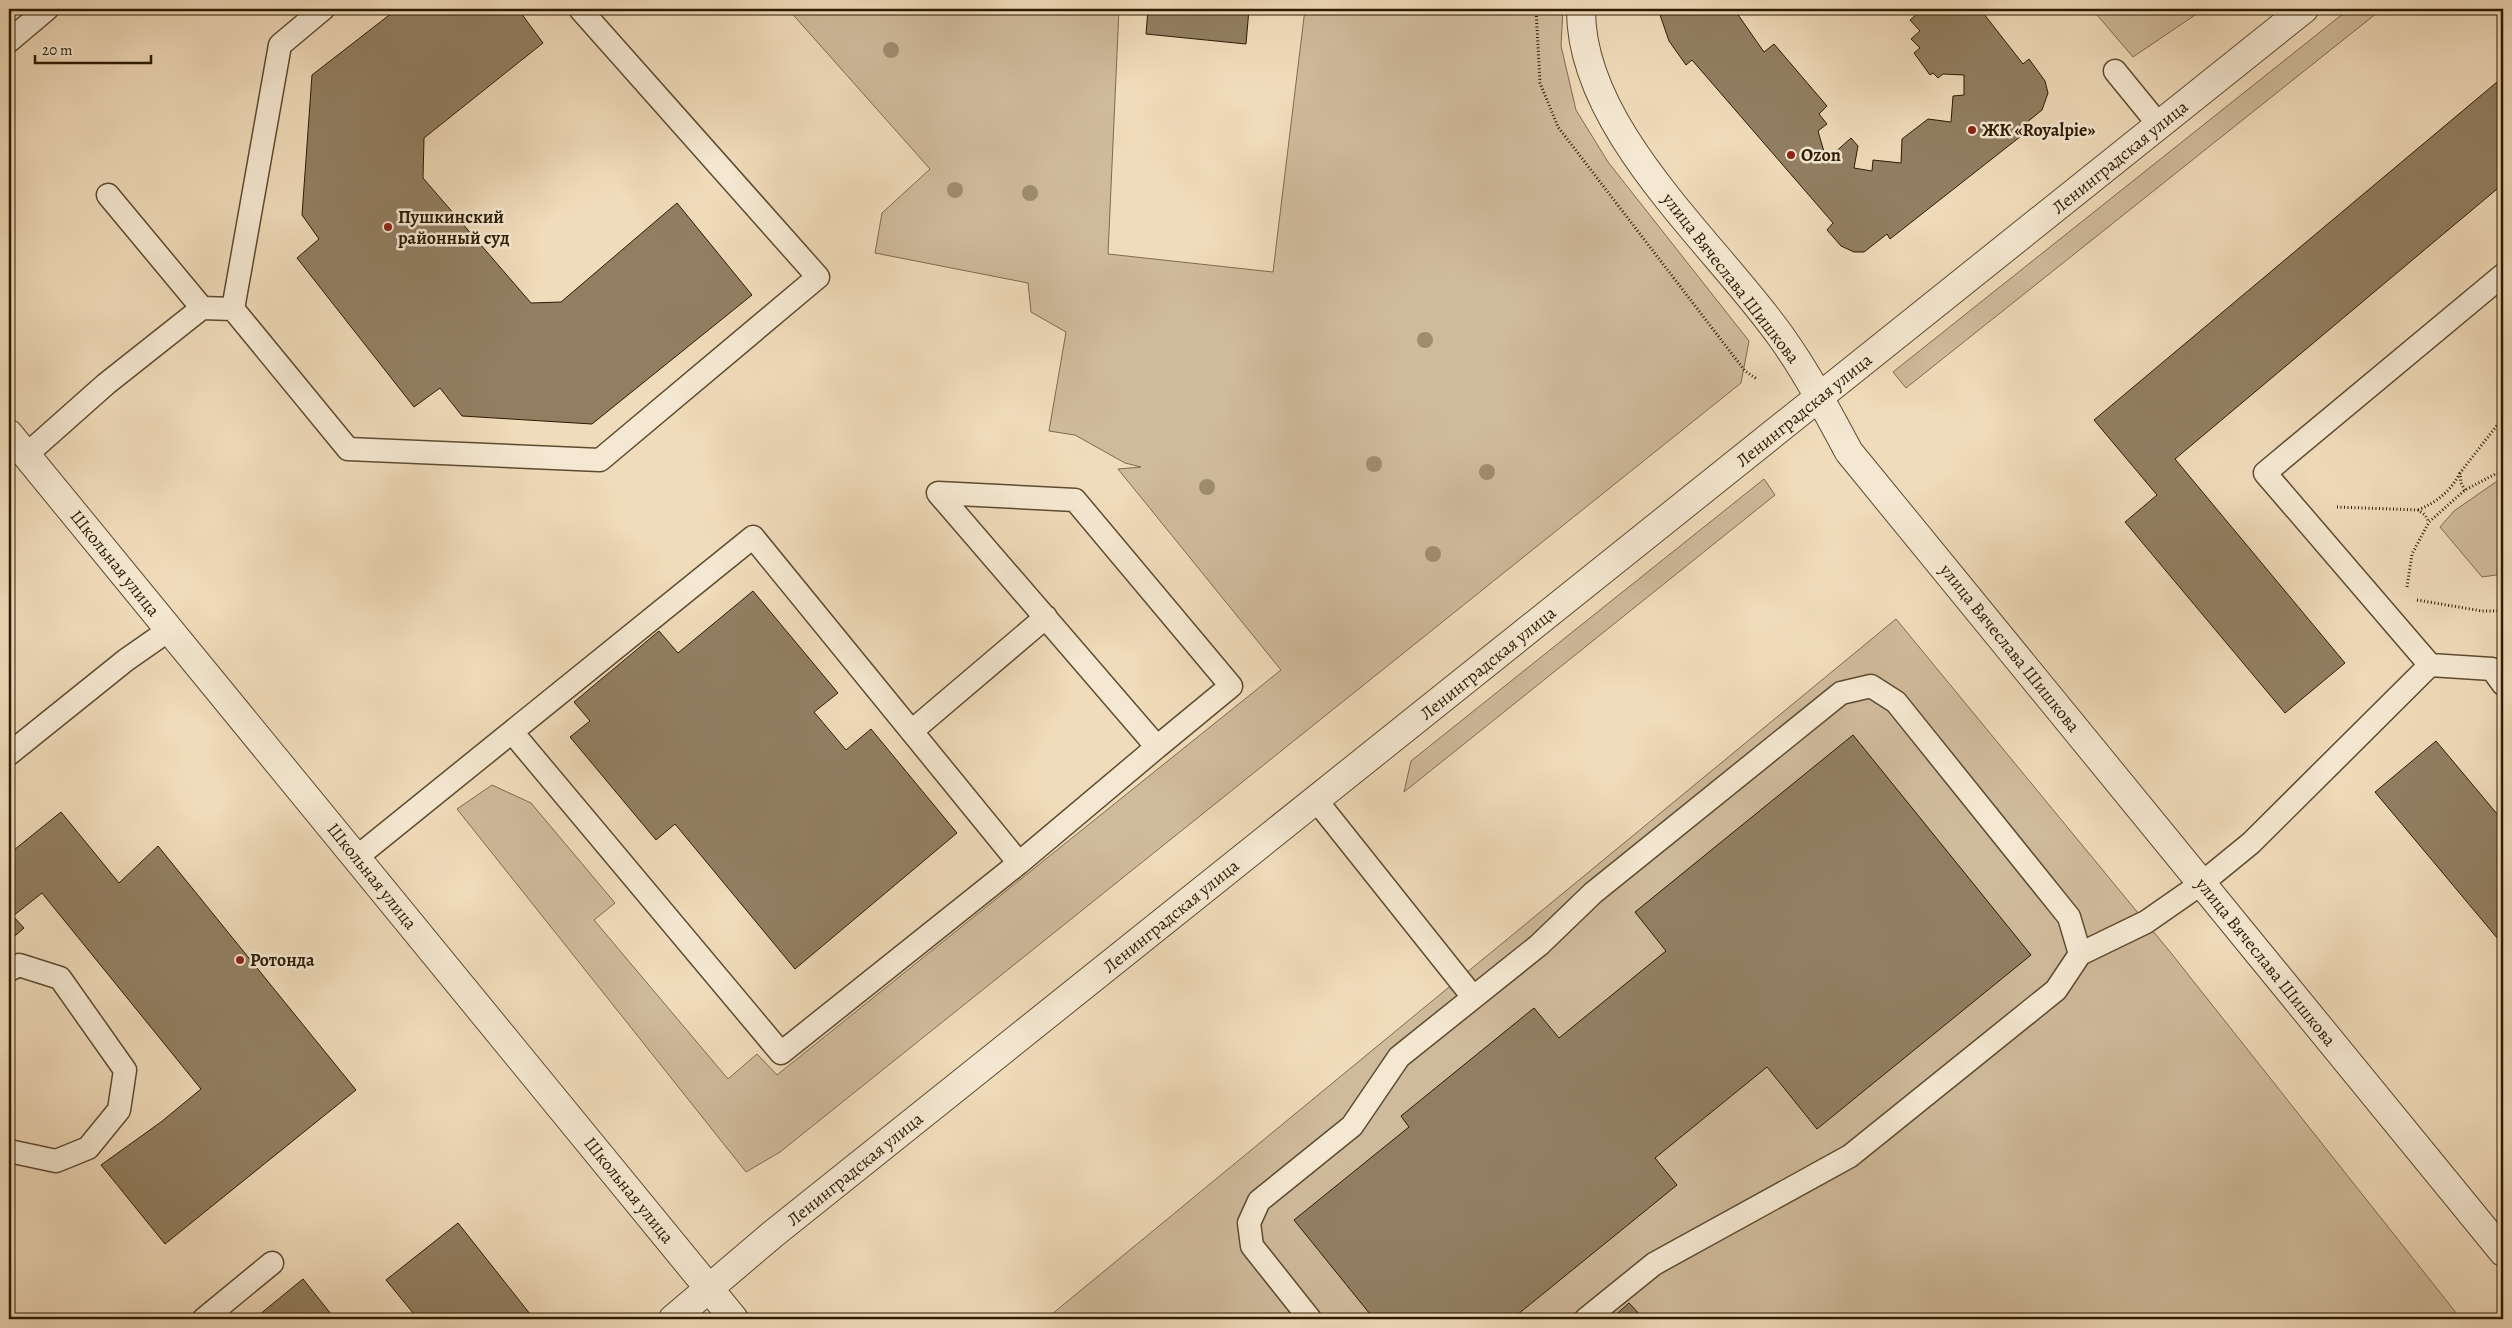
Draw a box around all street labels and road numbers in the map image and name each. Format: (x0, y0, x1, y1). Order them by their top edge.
street label: Ленинградская улица (2047, 94, 2194, 219)
street label: улица Вячеслава Шишкова (1656, 187, 1806, 369)
street label: Ленинградская улица (1731, 347, 1878, 472)
street label: Школьная улица (64, 505, 166, 622)
street label: улица Вячеслава Шишкова (1934, 558, 2086, 738)
street label: Ленинградская улица (1415, 600, 1562, 725)
street label: Школьная улица (321, 818, 423, 935)
street label: Ленинградская улица (1098, 853, 1245, 978)
street label: улица Вячеслава Шишкова (2190, 872, 2342, 1052)
street label: Ленинградская улица (782, 1106, 929, 1231)
street label: Школьная улица (578, 1132, 680, 1249)

